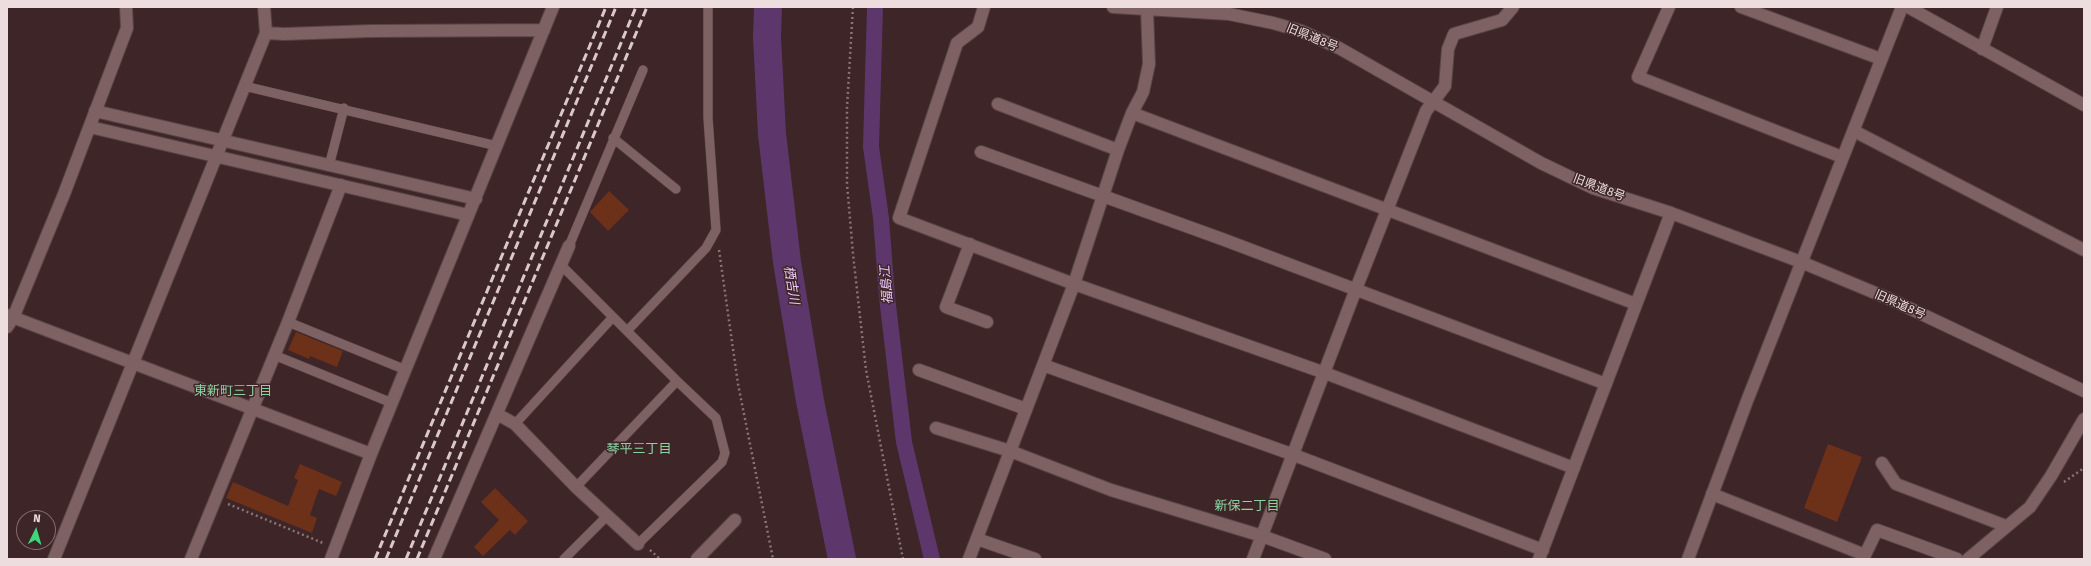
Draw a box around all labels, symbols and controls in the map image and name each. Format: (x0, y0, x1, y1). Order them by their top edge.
street label: 旧県道8号 (1284, 21, 1340, 55)
street label: 旧県道8号 (1571, 171, 1627, 205)
water label: 栖吉川 (780, 265, 802, 305)
water label: 福島江 (878, 265, 896, 305)
street label: 旧県道8号 (1872, 287, 1928, 323)
district label: 東新町三丁目 (194, 383, 272, 399)
district label: 琴平三丁目 (607, 441, 671, 457)
district label: 新保二丁目 (1215, 498, 1279, 514)
north arrow (16, 510, 56, 550)
text: N (33, 512, 41, 525)

